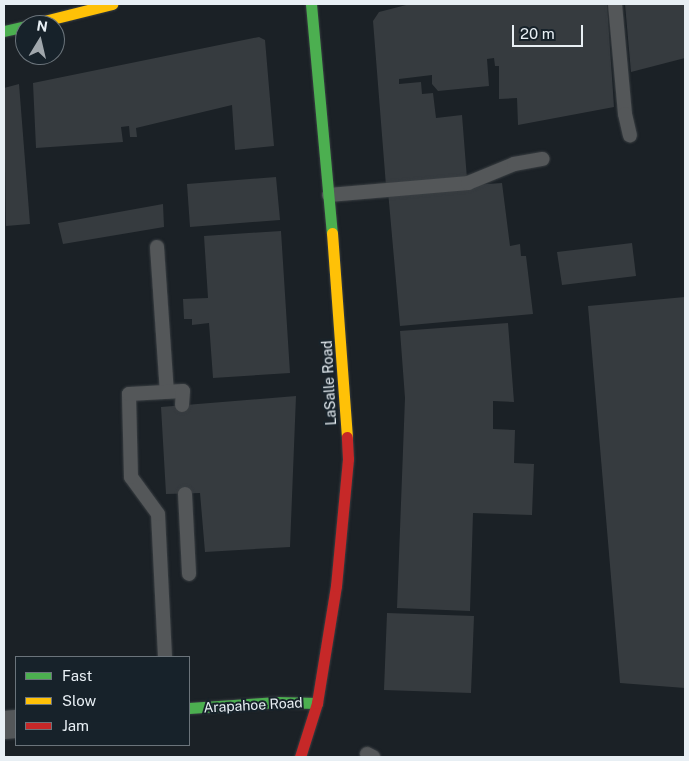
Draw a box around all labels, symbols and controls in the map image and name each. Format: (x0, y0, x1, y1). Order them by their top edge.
north arrow (15, 15, 65, 65)
scale bar (514, 15, 585, 47)
text: N (36, 17, 49, 35)
text: 20 m (520, 25, 555, 42)
street label: LaSalle Road (318, 340, 340, 426)
legend (15, 656, 190, 746)
text: Fast (62, 667, 92, 684)
text: Slow (62, 692, 96, 709)
street label: Arapahoe Road (203, 694, 303, 716)
text: Jam (62, 717, 89, 734)

